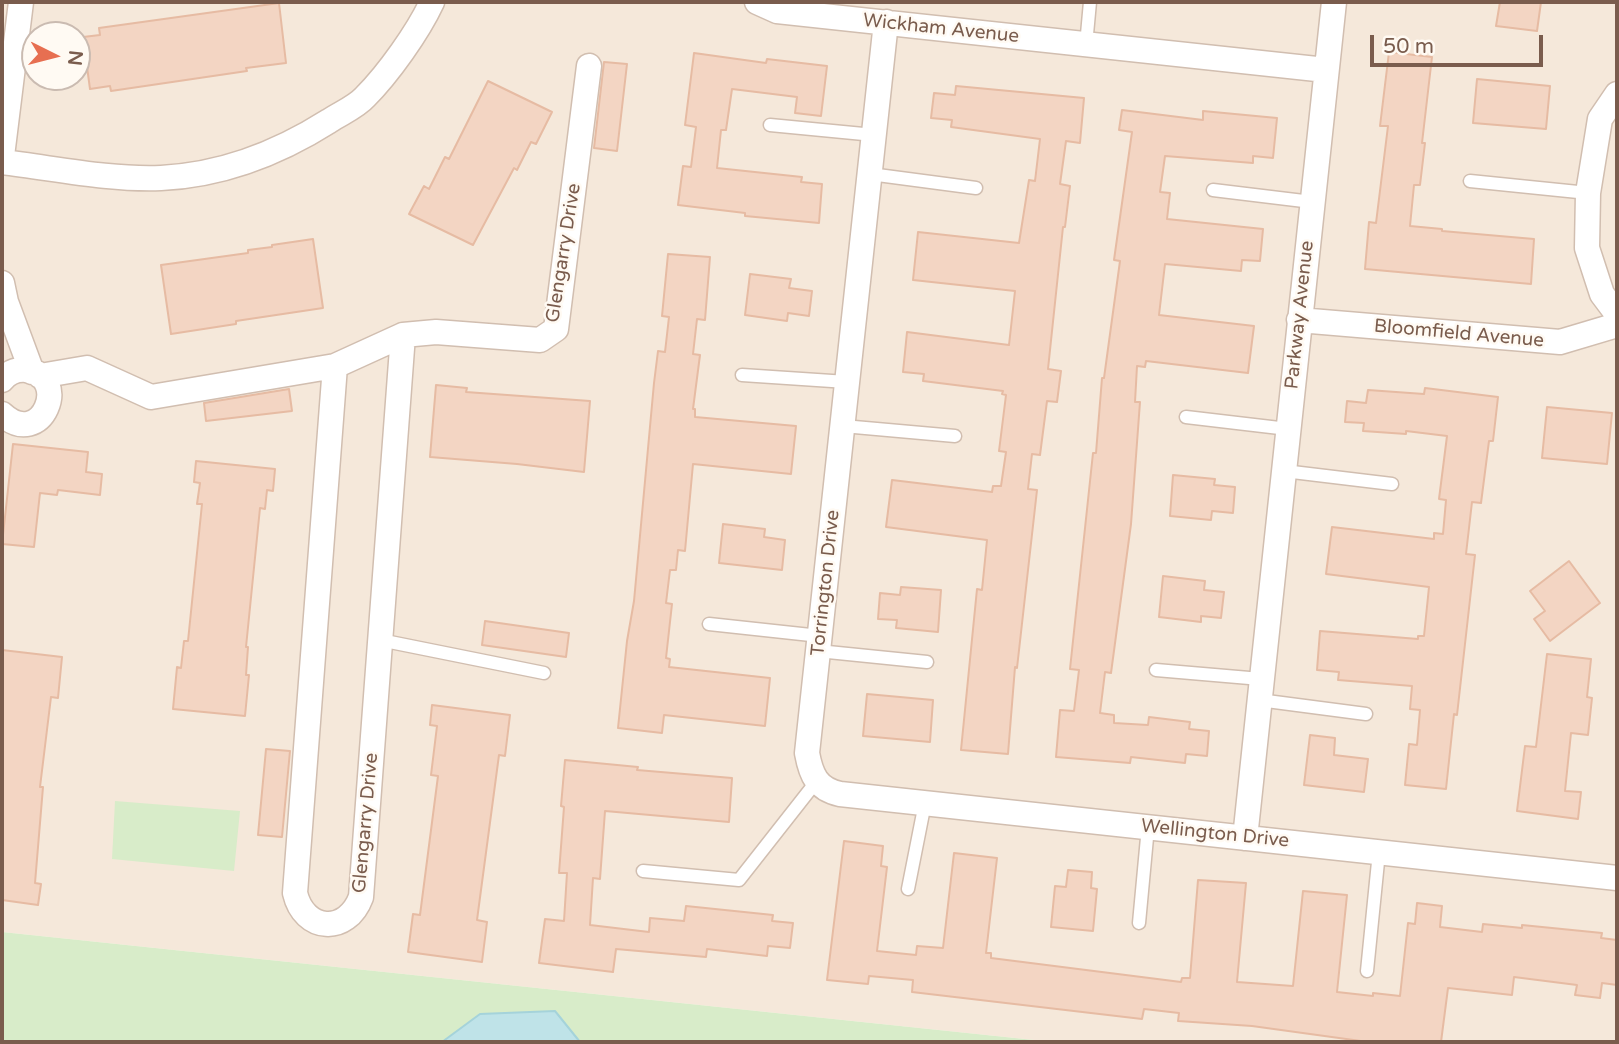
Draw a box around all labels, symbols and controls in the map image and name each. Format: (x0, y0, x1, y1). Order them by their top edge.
street label: Wickham Avenue (862, 9, 1020, 49)
north arrow (21, 21, 91, 91)
scale bar (1374, 21, 1547, 65)
text: 50 m (1383, 34, 1434, 59)
text: N (63, 49, 87, 67)
street label: Glengarry Drive (542, 182, 586, 324)
street label: Parkway Avenue (1281, 240, 1319, 390)
street label: Bloomfield Avenue (1373, 315, 1545, 353)
street label: Torrington Drive (807, 509, 845, 657)
street label: Glengarry Drive (349, 752, 383, 894)
street label: Wellington Drive (1140, 815, 1290, 853)

